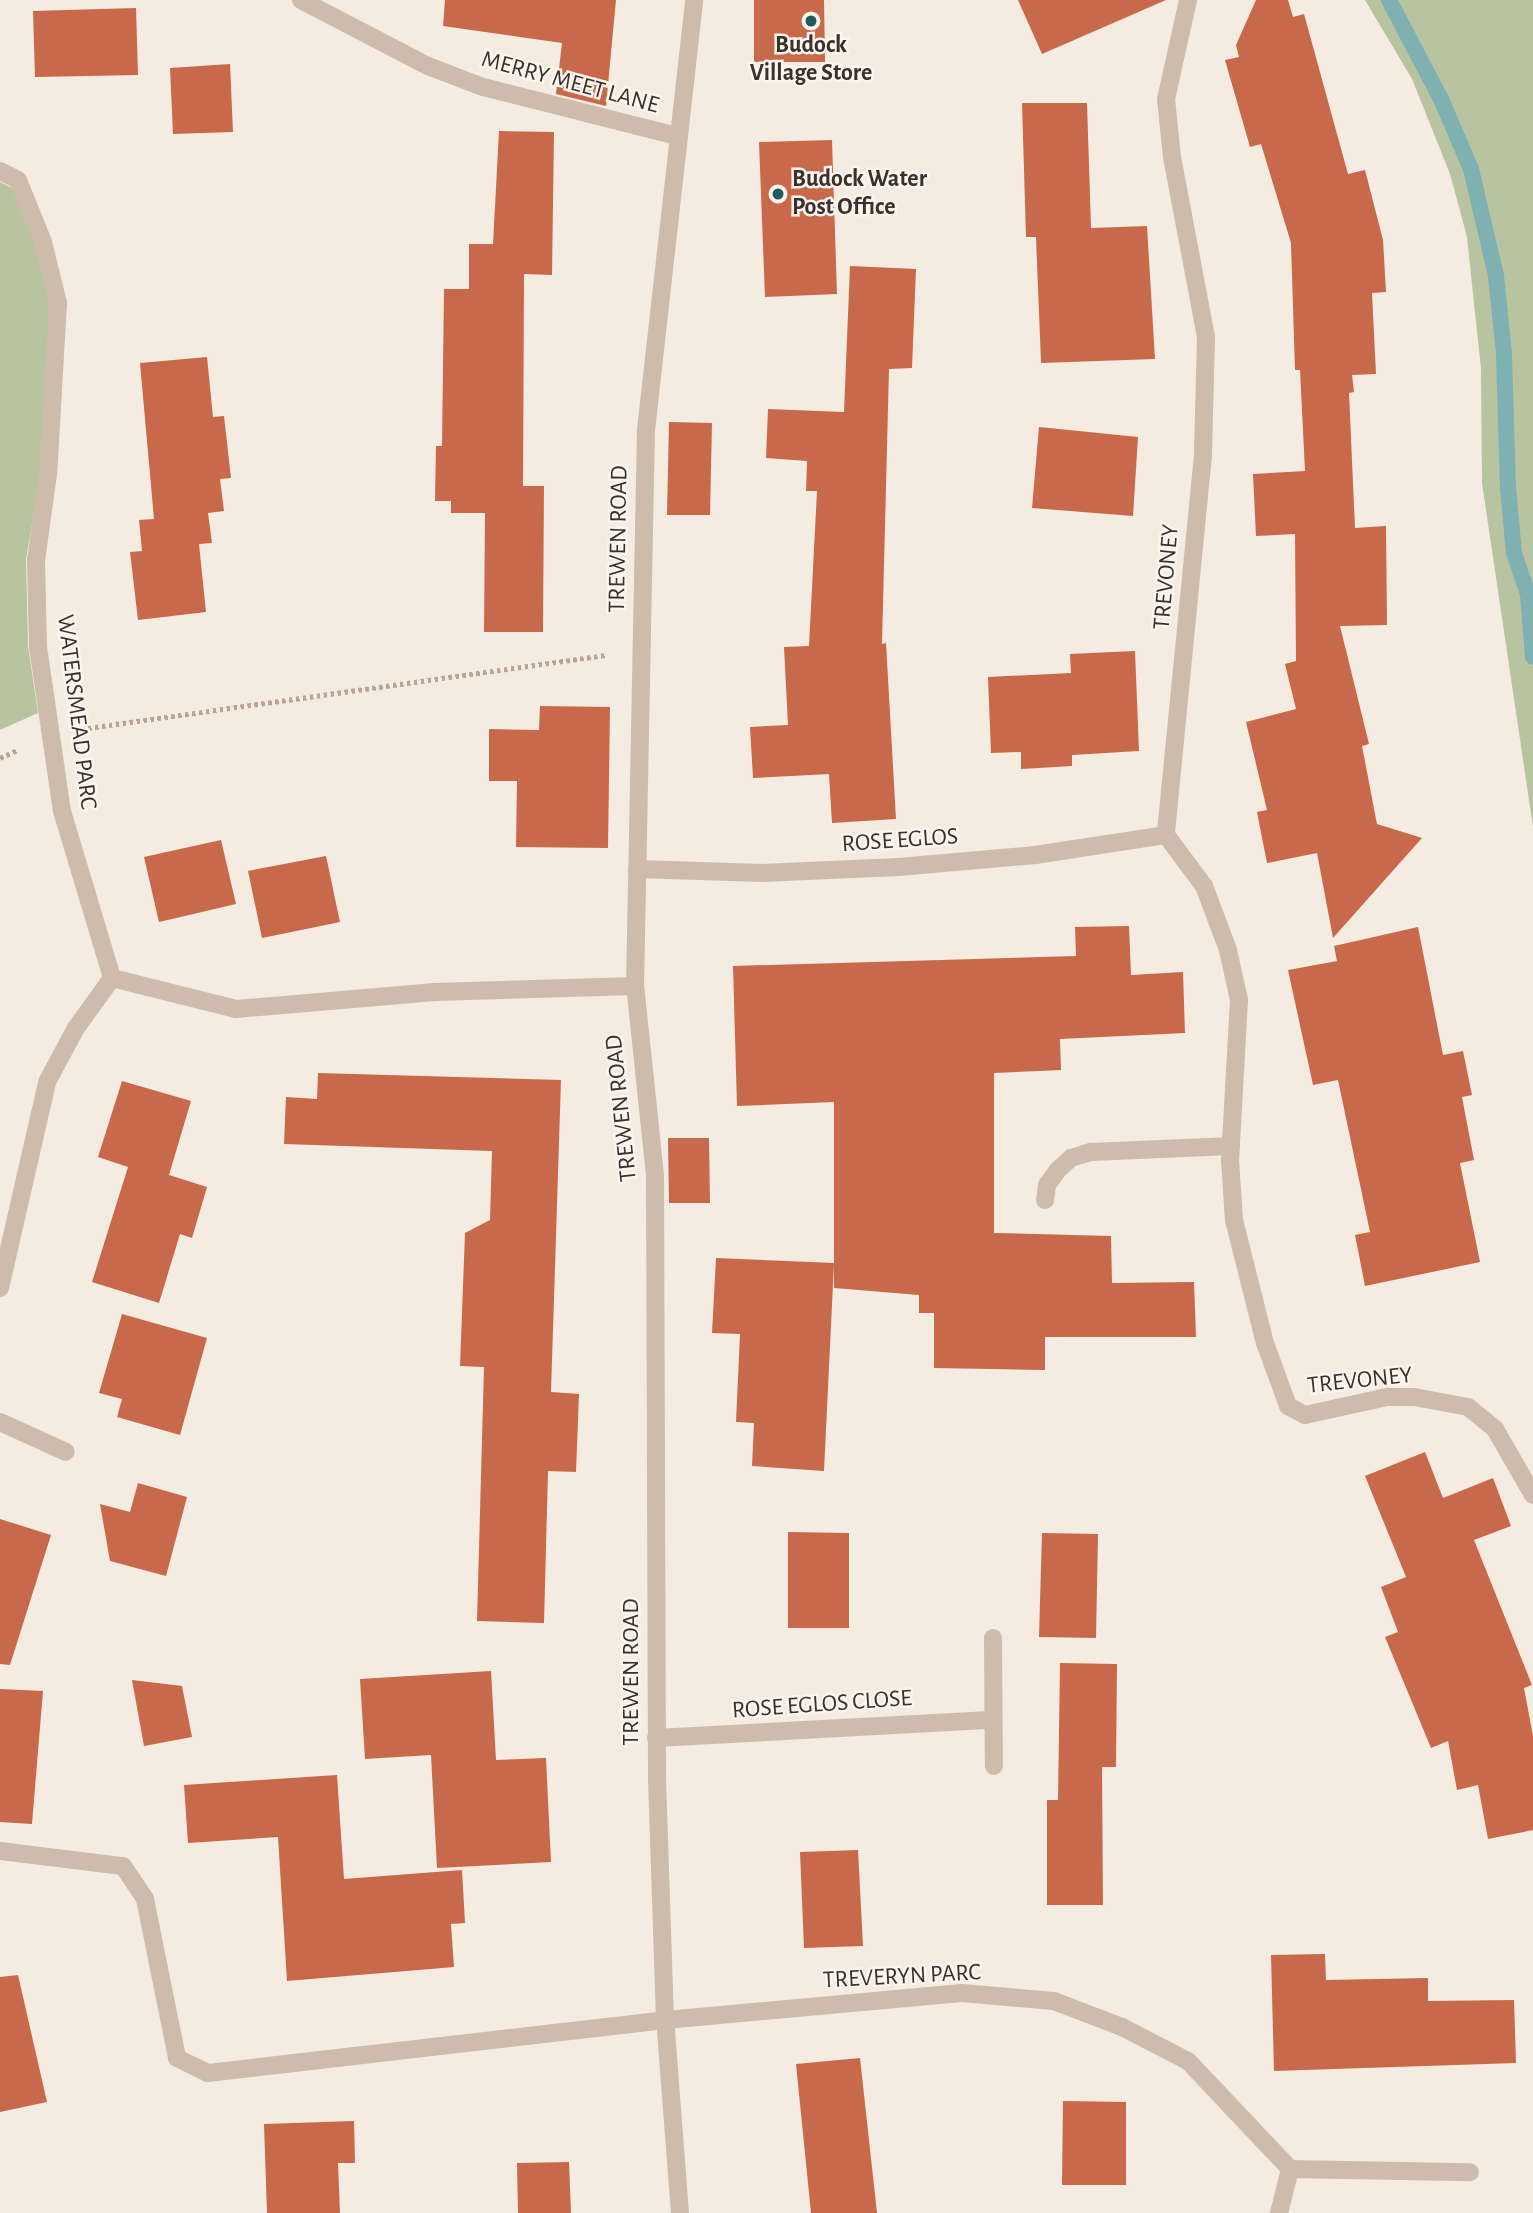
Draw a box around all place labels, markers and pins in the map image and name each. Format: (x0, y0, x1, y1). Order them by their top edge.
marker: Budock Village Store (803, 13, 819, 29)
place label: Budock Village Store (750, 32, 872, 88)
place label: Budock Water Post Office (792, 166, 927, 222)
marker: Budock Water Post Office (770, 186, 786, 202)

